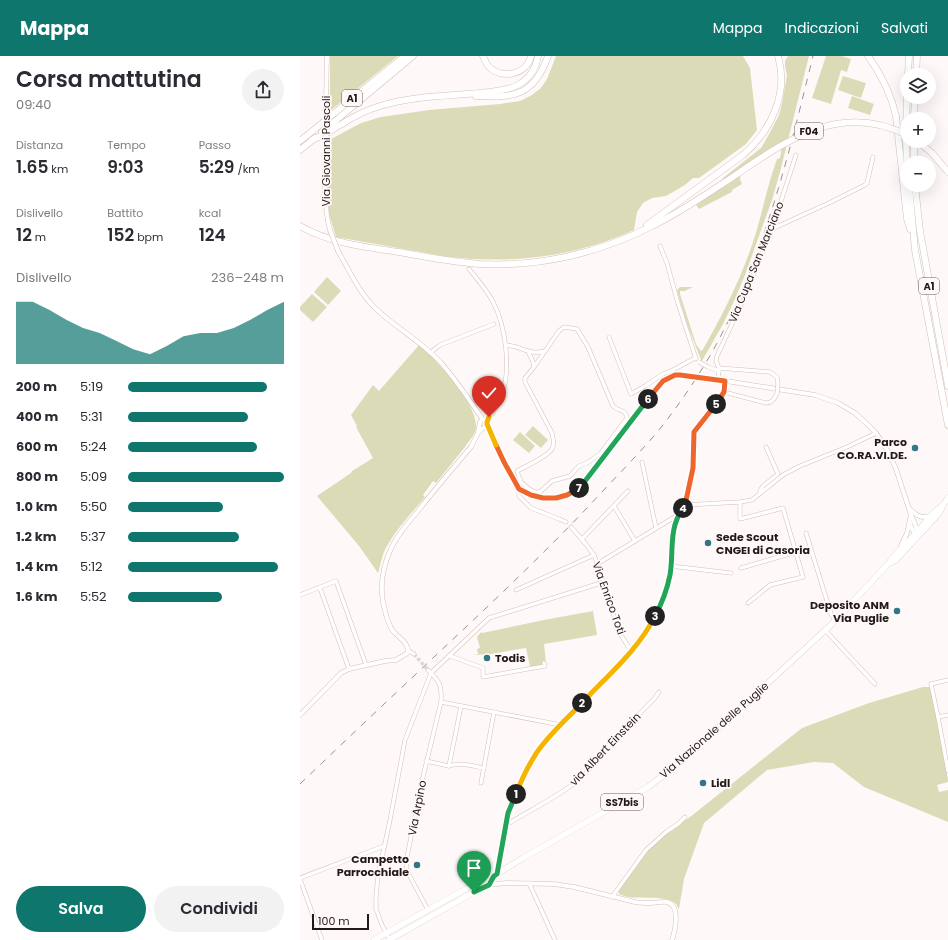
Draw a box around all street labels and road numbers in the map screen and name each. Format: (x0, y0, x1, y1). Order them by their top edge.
road number: A1 (342, 90, 362, 106)
street label: Via Giovanni Pascoli (318, 95, 334, 206)
road number: F04 (795, 123, 823, 139)
street label: Via Cupa San Marciano (724, 199, 788, 325)
road number: A1 (919, 278, 939, 294)
street label: Via Enrico Toti (588, 559, 630, 637)
street label: Via Nazionale delle Puglie (656, 678, 772, 782)
street label: via Albert Einstein (566, 709, 644, 789)
street label: Via Arpino (404, 779, 430, 837)
road number: SS7bis (601, 794, 643, 810)

